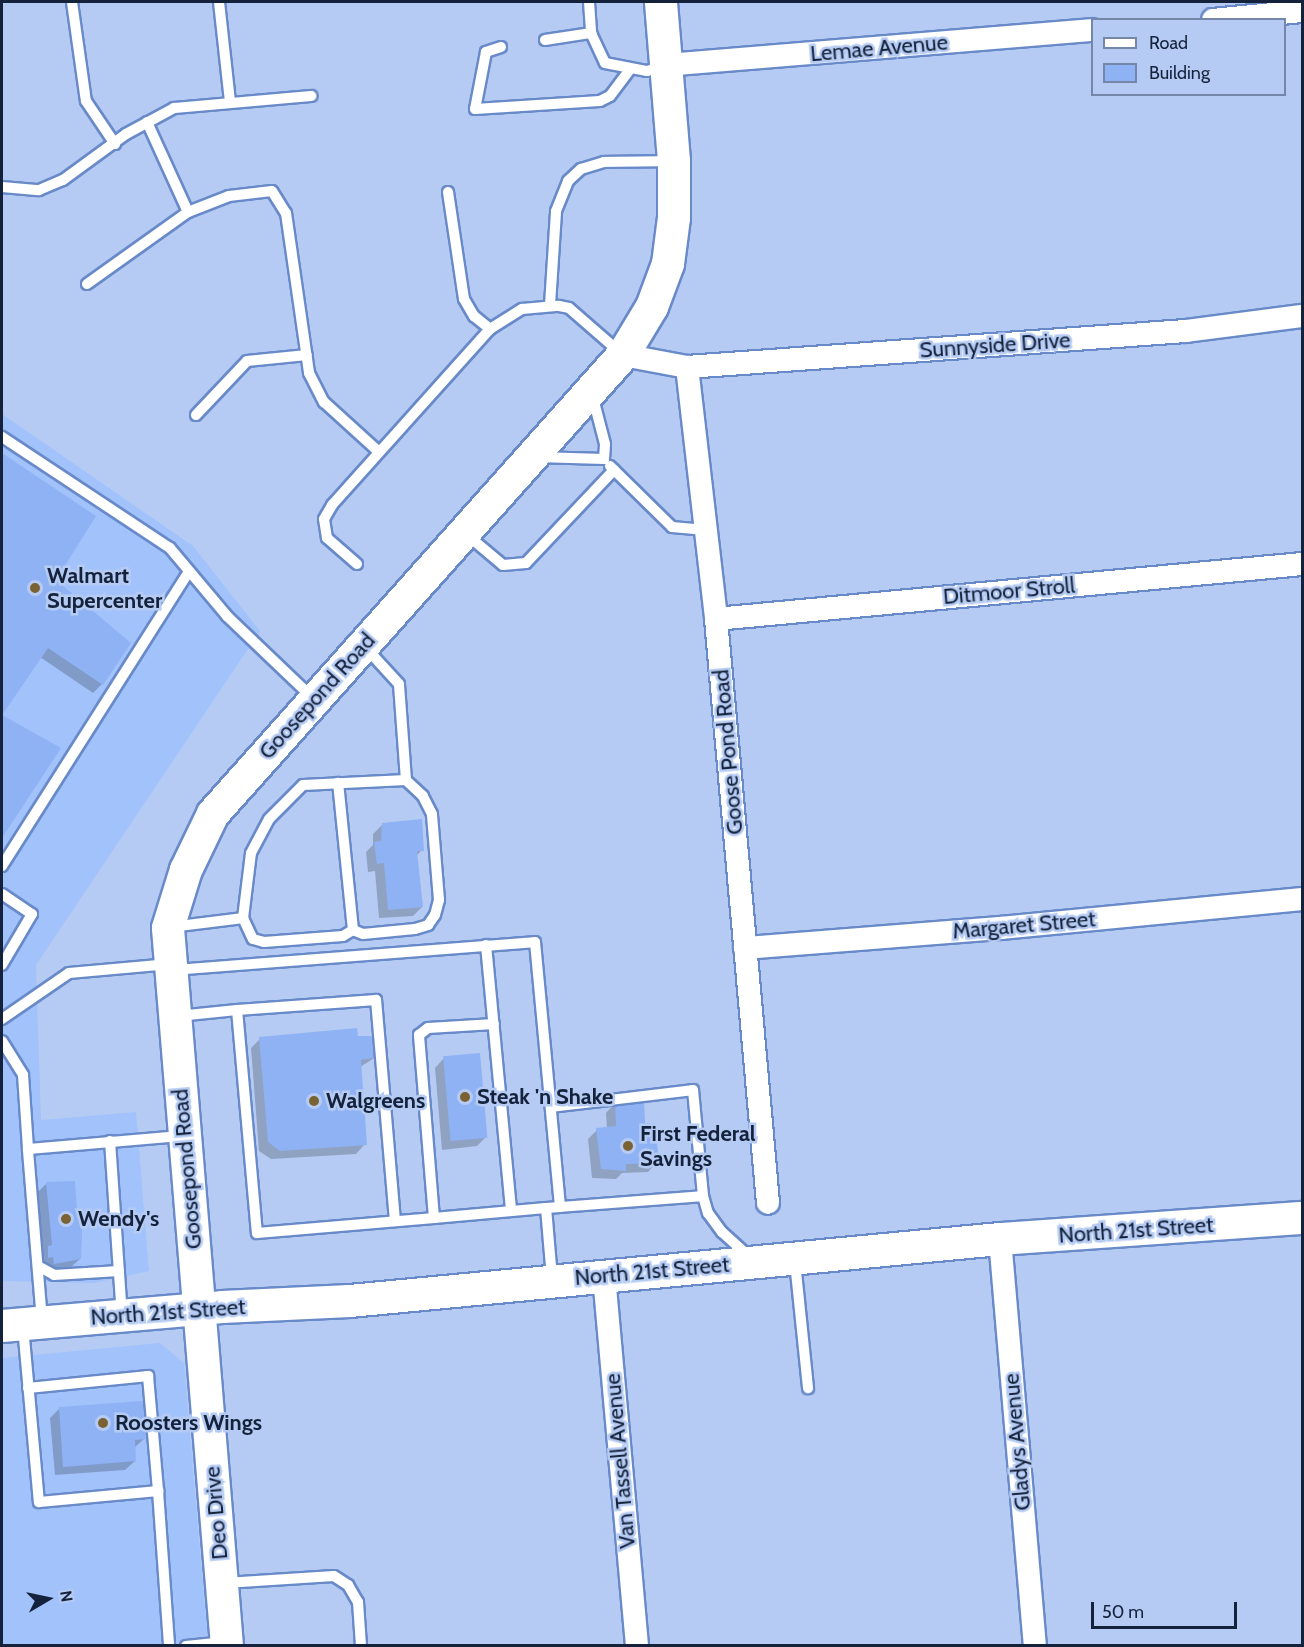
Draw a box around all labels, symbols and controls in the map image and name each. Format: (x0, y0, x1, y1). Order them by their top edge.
legend (1091, 18, 1286, 96)
street label: Lemae Avenue (809, 29, 949, 67)
text: Road (1149, 32, 1188, 54)
text: Building (1149, 62, 1210, 84)
street label: Sunnyside Drive (919, 327, 1071, 363)
place label: Walmart Supercenter (47, 562, 162, 614)
street label: Ditmoor Stroll (942, 572, 1076, 610)
marker: Walmart Supercenter (28, 581, 42, 595)
street label: Goosepond Road (253, 627, 381, 765)
street label: Goose Pond Road (708, 668, 748, 836)
street label: Margaret Street (951, 906, 1097, 944)
place label: Steak 'n Shake (477, 1084, 613, 1110)
street label: Goosepond Road (167, 1088, 207, 1250)
place label: Walgreens (326, 1088, 425, 1114)
marker: Steak 'n Shake (458, 1090, 472, 1104)
marker: Walgreens (307, 1094, 321, 1108)
place label: First Federal Savings (640, 1120, 756, 1172)
marker: First Federal Savings (621, 1139, 635, 1153)
place label: Wendy's (78, 1206, 159, 1232)
street label: North 21st Street (1058, 1211, 1214, 1249)
marker: Wendy's (59, 1212, 73, 1226)
street label: North 21st Street (574, 1251, 730, 1291)
street label: North 21st Street (90, 1293, 246, 1331)
street label: Van Tassell Avenue (599, 1372, 641, 1550)
street label: Gladys Avenue (998, 1372, 1036, 1512)
place label: Roosters Wings (115, 1410, 262, 1436)
marker: Roosters Wings (96, 1416, 110, 1430)
street label: Deo Drive (199, 1465, 233, 1561)
north arrow (18, 1569, 78, 1629)
text: N (56, 1589, 77, 1603)
scale bar (1094, 1590, 1240, 1628)
text: 50 m (1102, 1601, 1144, 1623)

